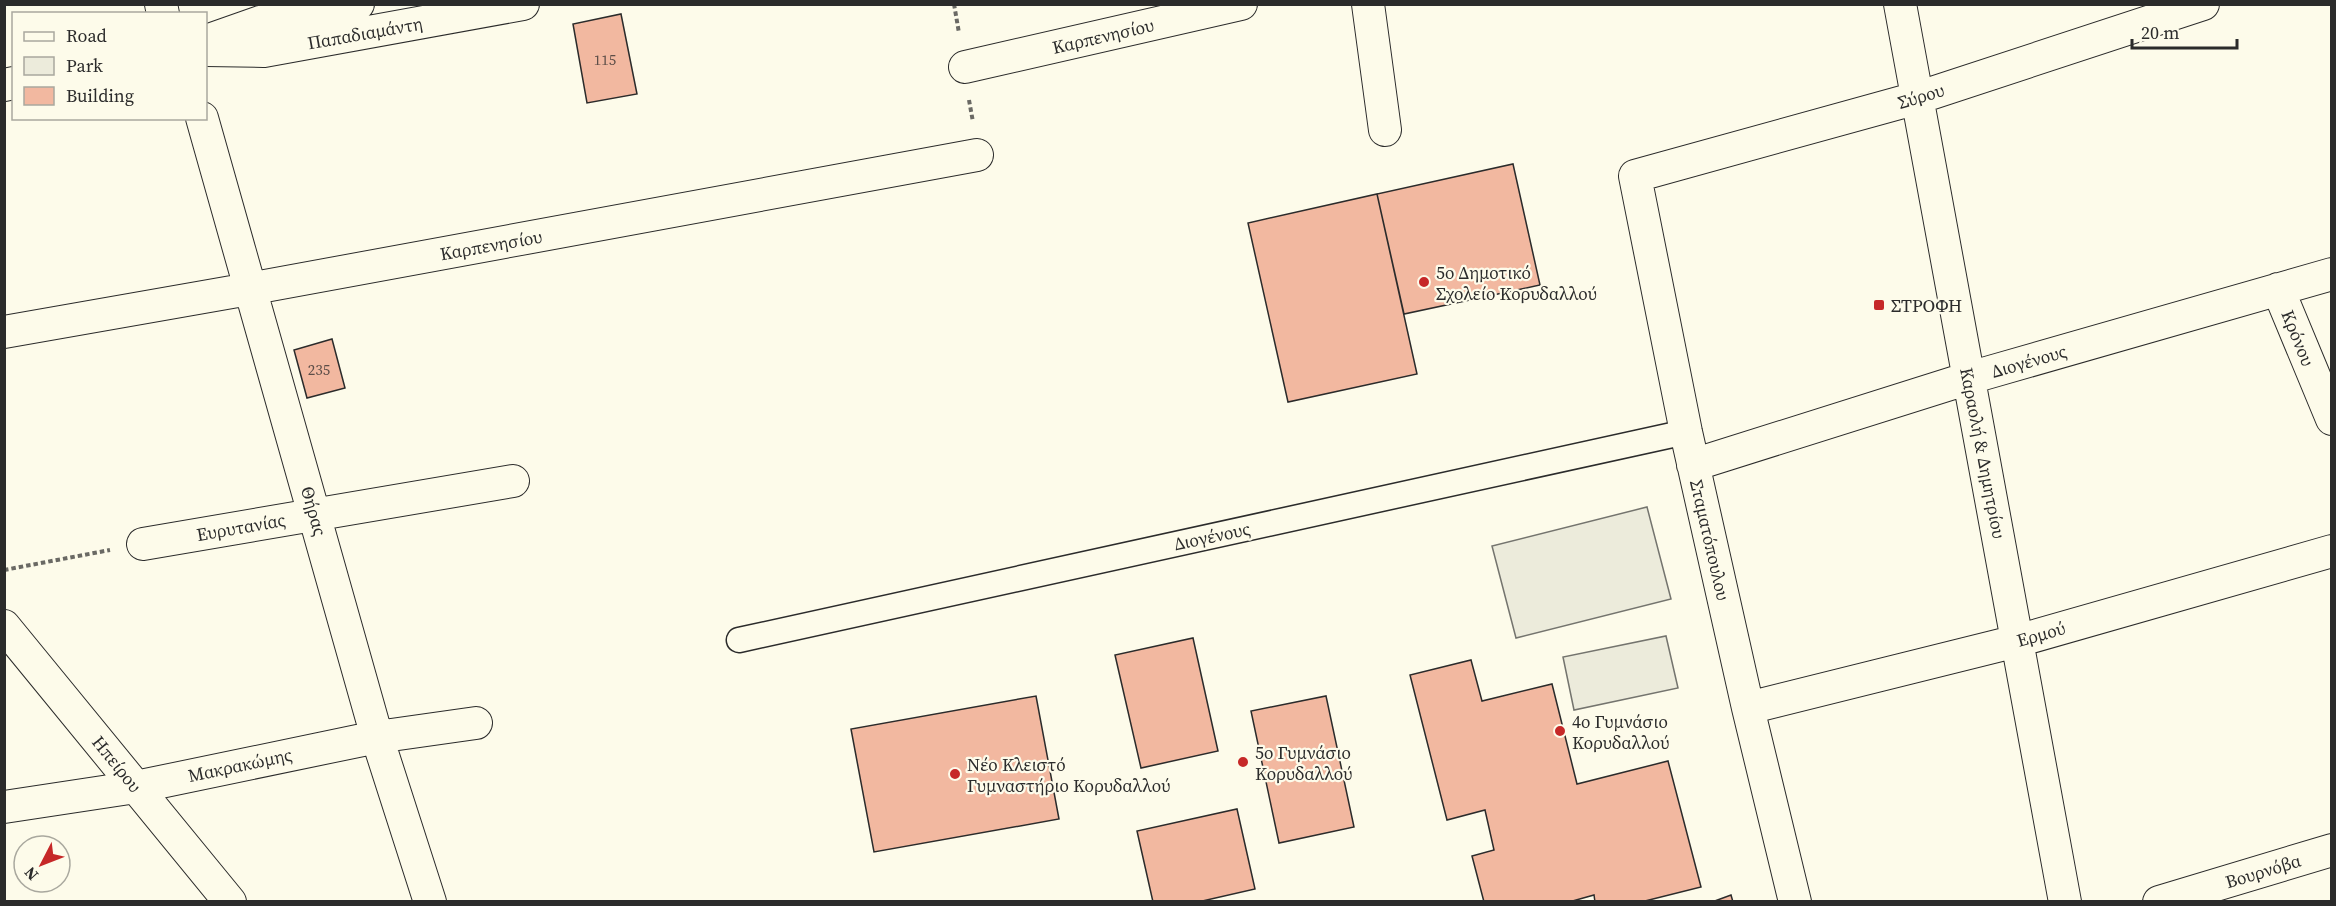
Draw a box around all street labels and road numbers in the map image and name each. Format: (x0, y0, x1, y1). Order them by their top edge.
street label: Παπαδιαμάντη (305, 11, 425, 55)
street label: Καρπενησίου (1050, 12, 1156, 60)
street label: Σύρου (1895, 77, 1947, 115)
street label: Καρπενησίου (438, 224, 544, 266)
street label: Κρόνου (2275, 306, 2321, 370)
street label: Διογένους (1988, 338, 2070, 384)
street label: Καραολή & Δημητρίου (1954, 365, 2012, 541)
street label: Σταματόπουλου (1684, 477, 1736, 603)
street label: Θήρας (295, 483, 333, 539)
street label: Ευρυτανίας (195, 507, 287, 547)
street label: Διογένους (1172, 516, 1252, 556)
street label: Ερμού (2014, 615, 2068, 653)
street label: Ηπείρου (86, 730, 148, 798)
street label: Μακρακώμης (186, 742, 294, 788)
street label: Βουρνόβα (2222, 848, 2304, 894)

